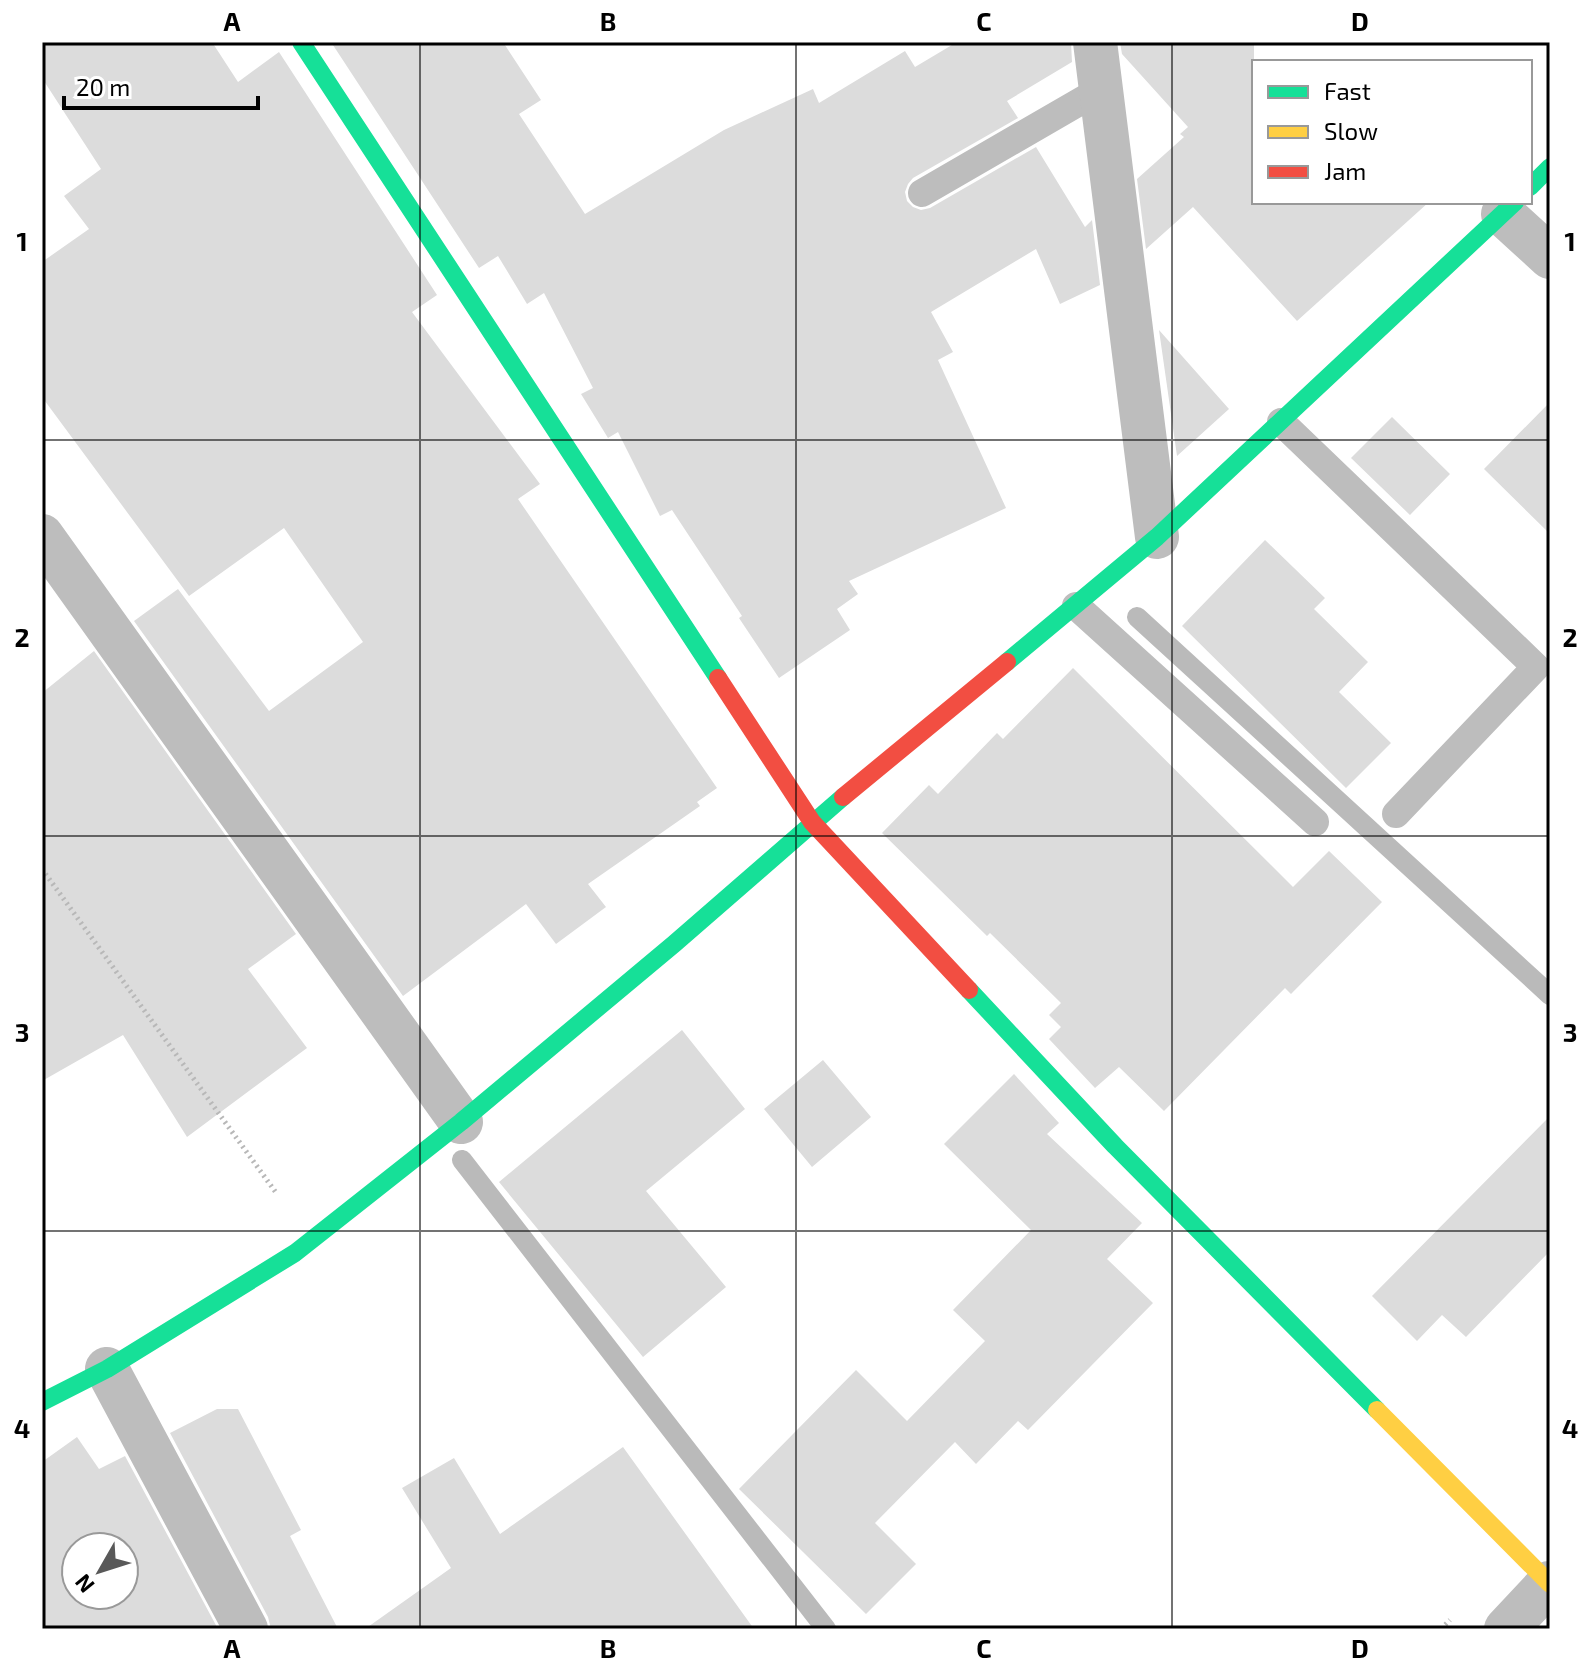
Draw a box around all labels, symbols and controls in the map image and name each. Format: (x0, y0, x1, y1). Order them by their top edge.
text: A (224, 5, 241, 36)
text: B (600, 5, 616, 36)
text: C (976, 5, 992, 36)
text: D (1351, 5, 1369, 36)
scale bar (64, 60, 258, 110)
legend (1252, 60, 1532, 204)
text: 20 m (76, 72, 130, 101)
text: Fast (1324, 76, 1371, 105)
text: Slow (1324, 116, 1378, 145)
text: Jam (1324, 156, 1366, 185)
text: 1 (16, 225, 28, 256)
text: 1 (1564, 225, 1576, 256)
text: 2 (14, 621, 30, 652)
text: 2 (1562, 621, 1578, 652)
text: 3 (15, 1016, 29, 1047)
text: 3 (1563, 1016, 1577, 1047)
text: 4 (14, 1412, 30, 1443)
text: 4 (1562, 1412, 1578, 1443)
north arrow (60, 1531, 140, 1611)
text: N (69, 1570, 99, 1599)
text: A (224, 1632, 241, 1663)
text: B (600, 1632, 616, 1663)
text: C (976, 1632, 992, 1663)
text: D (1351, 1632, 1369, 1663)

